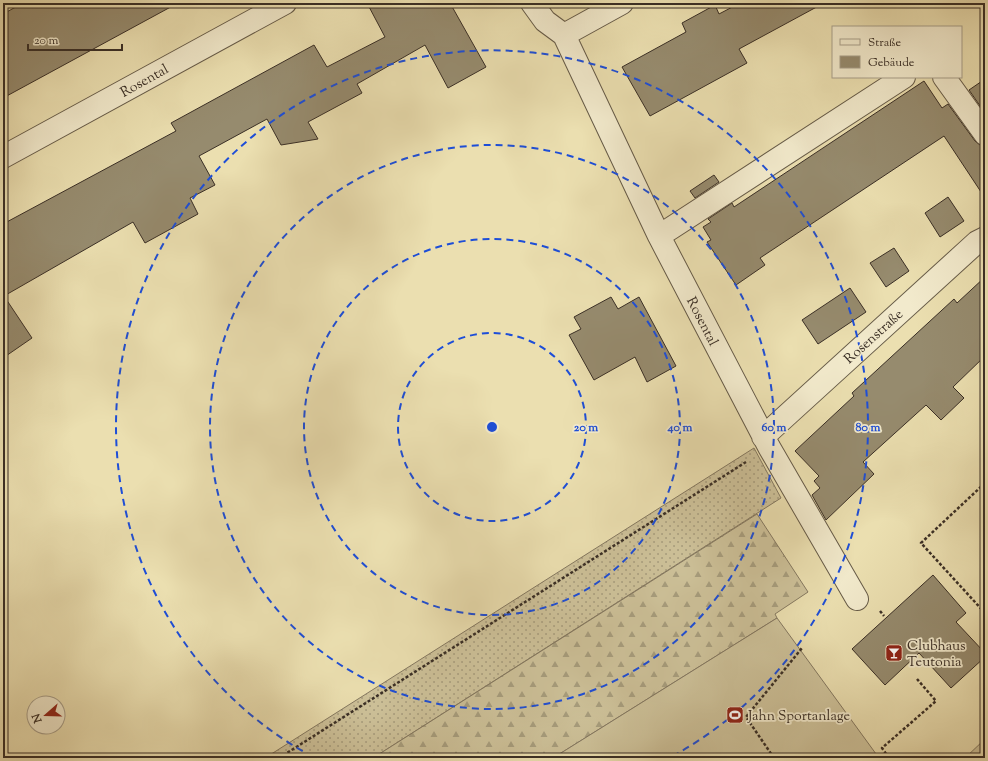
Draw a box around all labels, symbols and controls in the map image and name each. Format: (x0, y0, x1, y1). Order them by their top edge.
scale bar (28, 26, 122, 52)
legend (832, 26, 962, 78)
text: 20 m (34, 32, 59, 50)
text: Straße (868, 34, 902, 52)
text: Gebäude (868, 54, 915, 72)
street label: Rosental (117, 60, 173, 103)
street label: Rosental (680, 294, 722, 350)
street label: Rosenstraße (840, 305, 908, 370)
text: 20 m (574, 419, 598, 437)
text: 40 m (667, 419, 692, 437)
text: 60 m (762, 419, 786, 437)
text: 80 m (856, 419, 880, 437)
centre of rings (485, 420, 499, 434)
place label: Clubhaus Teutonia (907, 637, 966, 673)
bar icon: Clubhaus Teutonia (884, 643, 904, 663)
north arrow (26, 695, 66, 735)
sports icon: Jahn Sportanlage (725, 705, 745, 725)
place label: Jahn Sportanlage (747, 707, 850, 727)
text: N (28, 711, 47, 726)

